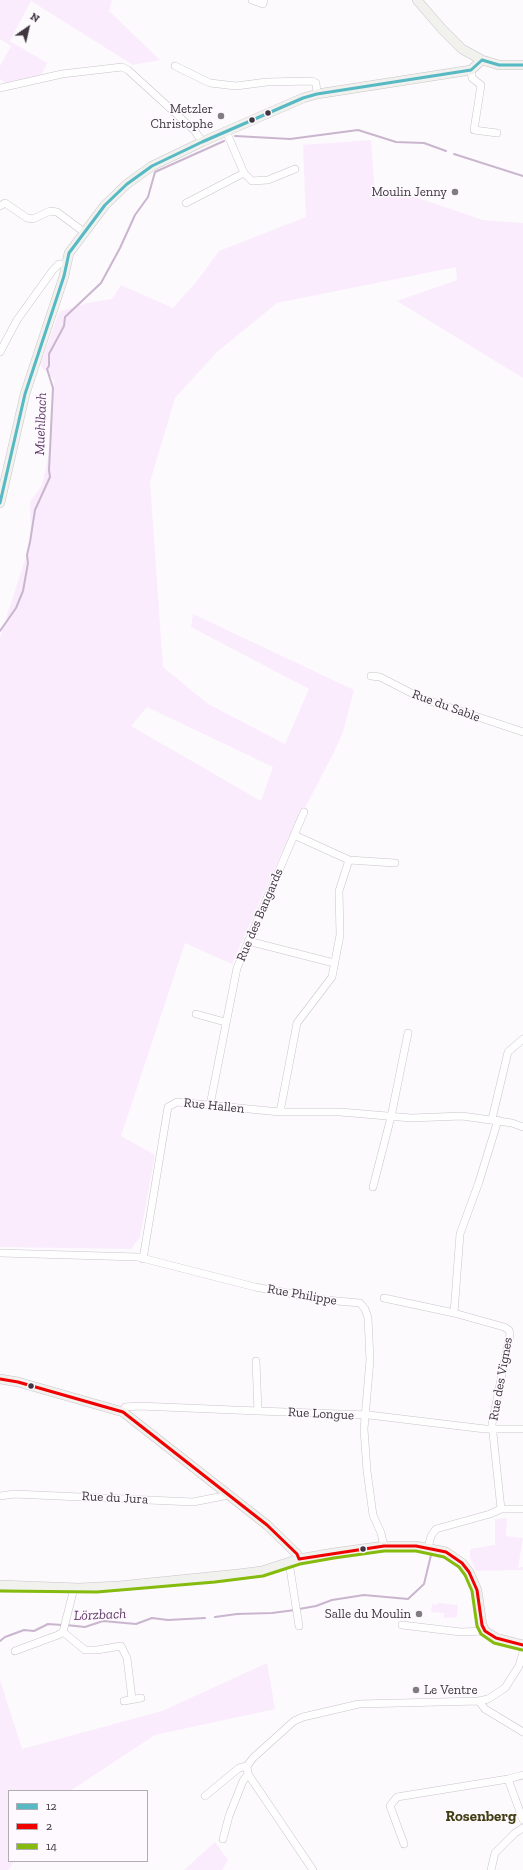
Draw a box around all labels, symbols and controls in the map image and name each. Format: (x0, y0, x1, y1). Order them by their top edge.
north arrow (8, 8, 48, 48)
text: N (28, 10, 42, 25)
place label: Metzler Christophe (150, 101, 213, 132)
unlabelled marker (263, 108, 273, 118)
marker: Metzler Christophe (216, 111, 226, 121)
unlabelled marker (247, 115, 257, 125)
place label: Moulin Jenny (371, 184, 447, 200)
marker: Moulin Jenny (450, 187, 460, 197)
water label: Muehlbach (32, 392, 50, 456)
street label: Rue du Sable (410, 686, 482, 726)
street label: Rue des Bangards (233, 866, 287, 964)
street label: Rue Hallen (183, 1095, 245, 1117)
street label: Rue Philippe (266, 1281, 338, 1309)
street label: Rue des Vignes (486, 1336, 516, 1422)
unlabelled marker (26, 1381, 36, 1391)
street label: Rue Longue (288, 1404, 354, 1424)
street label: Rue du Jura (81, 1488, 149, 1508)
unlabelled marker (358, 1544, 368, 1554)
water label: Lörzbach (73, 1606, 127, 1624)
place label: Salle du Moulin (325, 1606, 411, 1622)
marker: Salle du Moulin (414, 1609, 424, 1619)
place label: Le Ventre (424, 1682, 478, 1698)
marker: Le Ventre (411, 1685, 421, 1695)
legend (8, 1790, 148, 1862)
text: 12 (46, 1799, 57, 1813)
district label: Rosenberg (446, 1808, 516, 1826)
text: 2 (46, 1819, 52, 1833)
text: 14 (46, 1839, 57, 1853)

